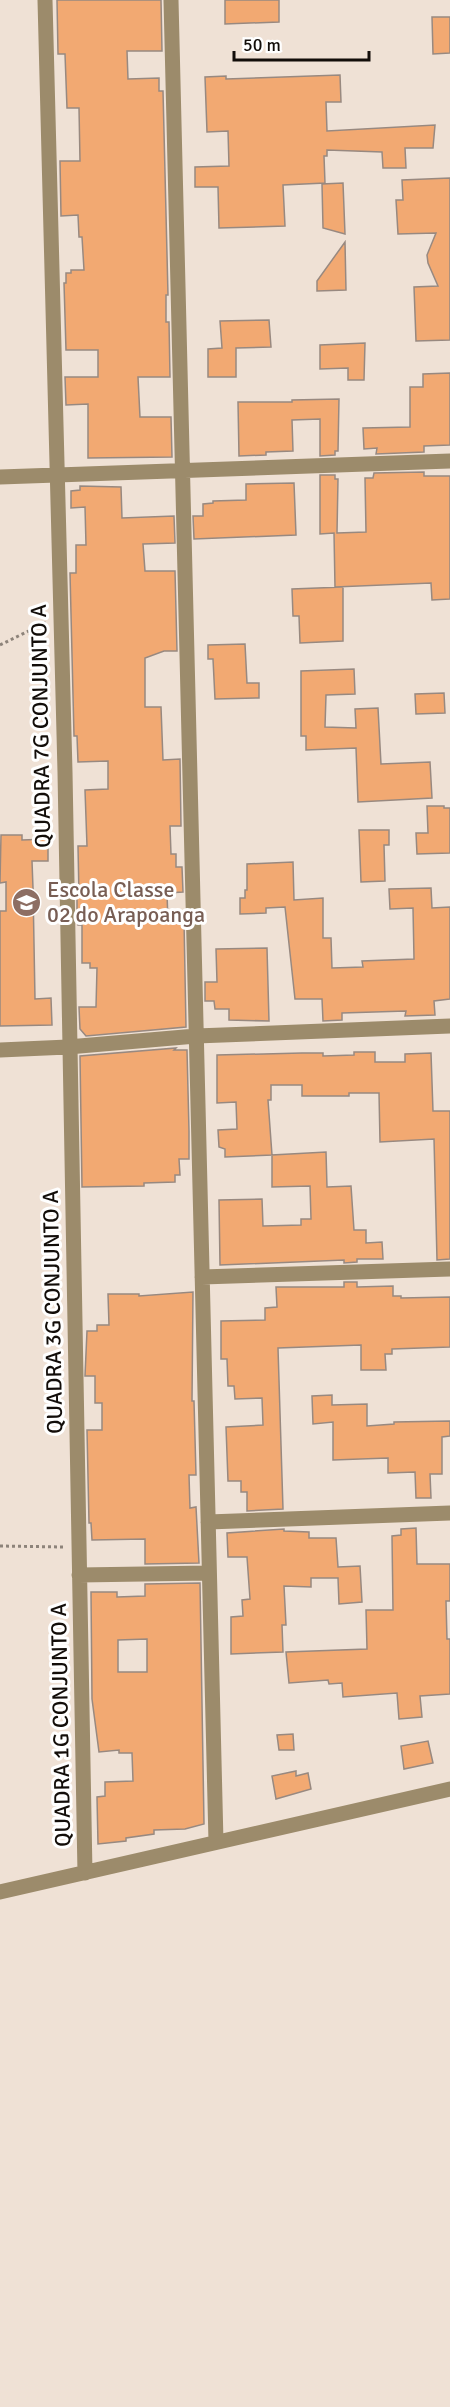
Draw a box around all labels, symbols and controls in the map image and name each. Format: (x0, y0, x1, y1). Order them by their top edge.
scale bar (234, 24, 369, 62)
text: 50 m (243, 34, 281, 56)
street label: QUADRA 7G CONJUNTO A (25, 603, 56, 848)
place label: Escola Classe 02 do Arapoanga (47, 876, 205, 928)
school or university icon: Escola Classe 02 do Arapoanga (10, 886, 42, 918)
street label: QUADRA 3G CONJUNTO A (37, 1189, 68, 1434)
street label: QUADRA 1G CONJUNTO A (45, 1602, 76, 1847)

